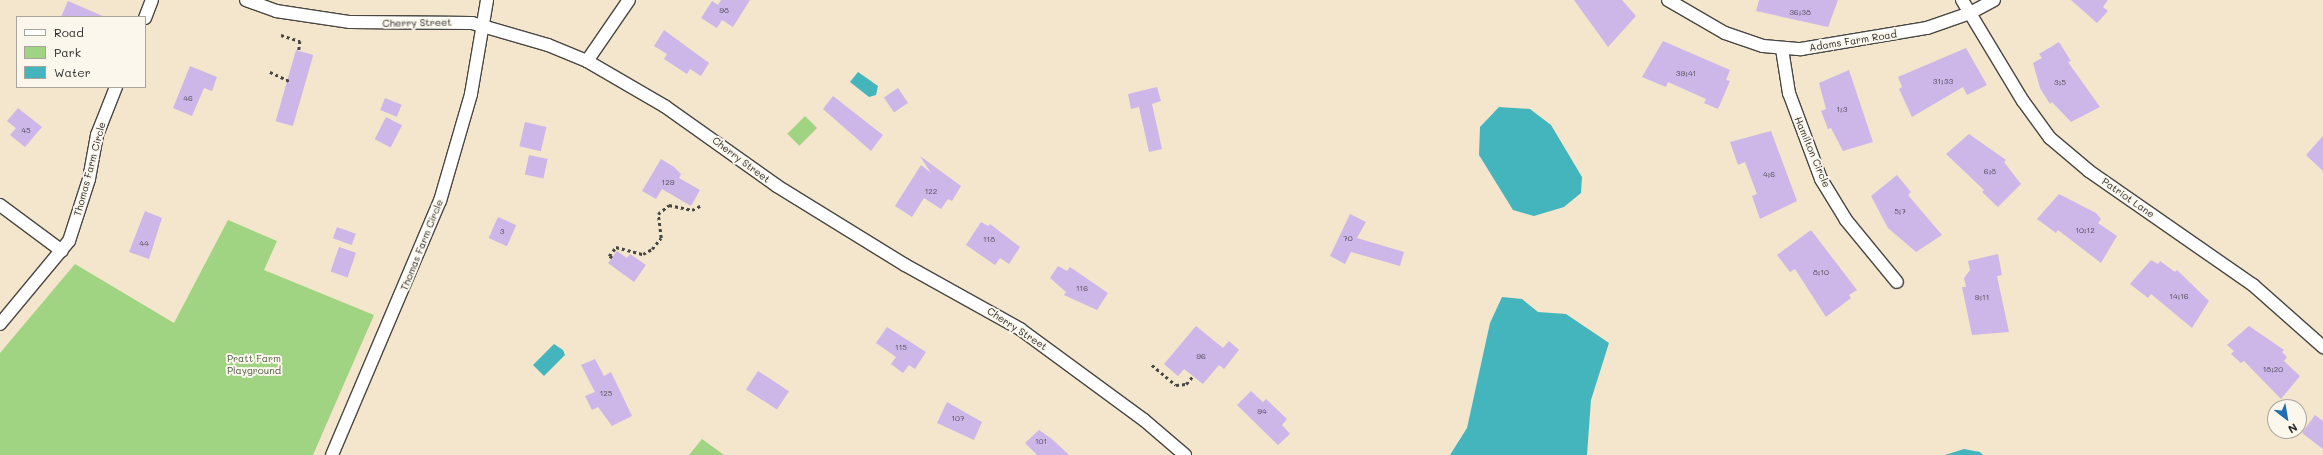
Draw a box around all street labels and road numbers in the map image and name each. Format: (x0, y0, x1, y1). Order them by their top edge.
street label: Cherry Street (382, 16, 452, 30)
street label: Adams Farm Road (1808, 28, 1898, 54)
street label: Hamilton Circle (1792, 115, 1832, 189)
street label: Thomas Farm Circle (72, 120, 108, 218)
street label: Cherry Street (710, 134, 772, 186)
street label: Patriot Lane (2099, 175, 2157, 221)
street label: Thomas Farm Circle (398, 198, 446, 292)
street label: Cherry Street (985, 305, 1049, 353)

